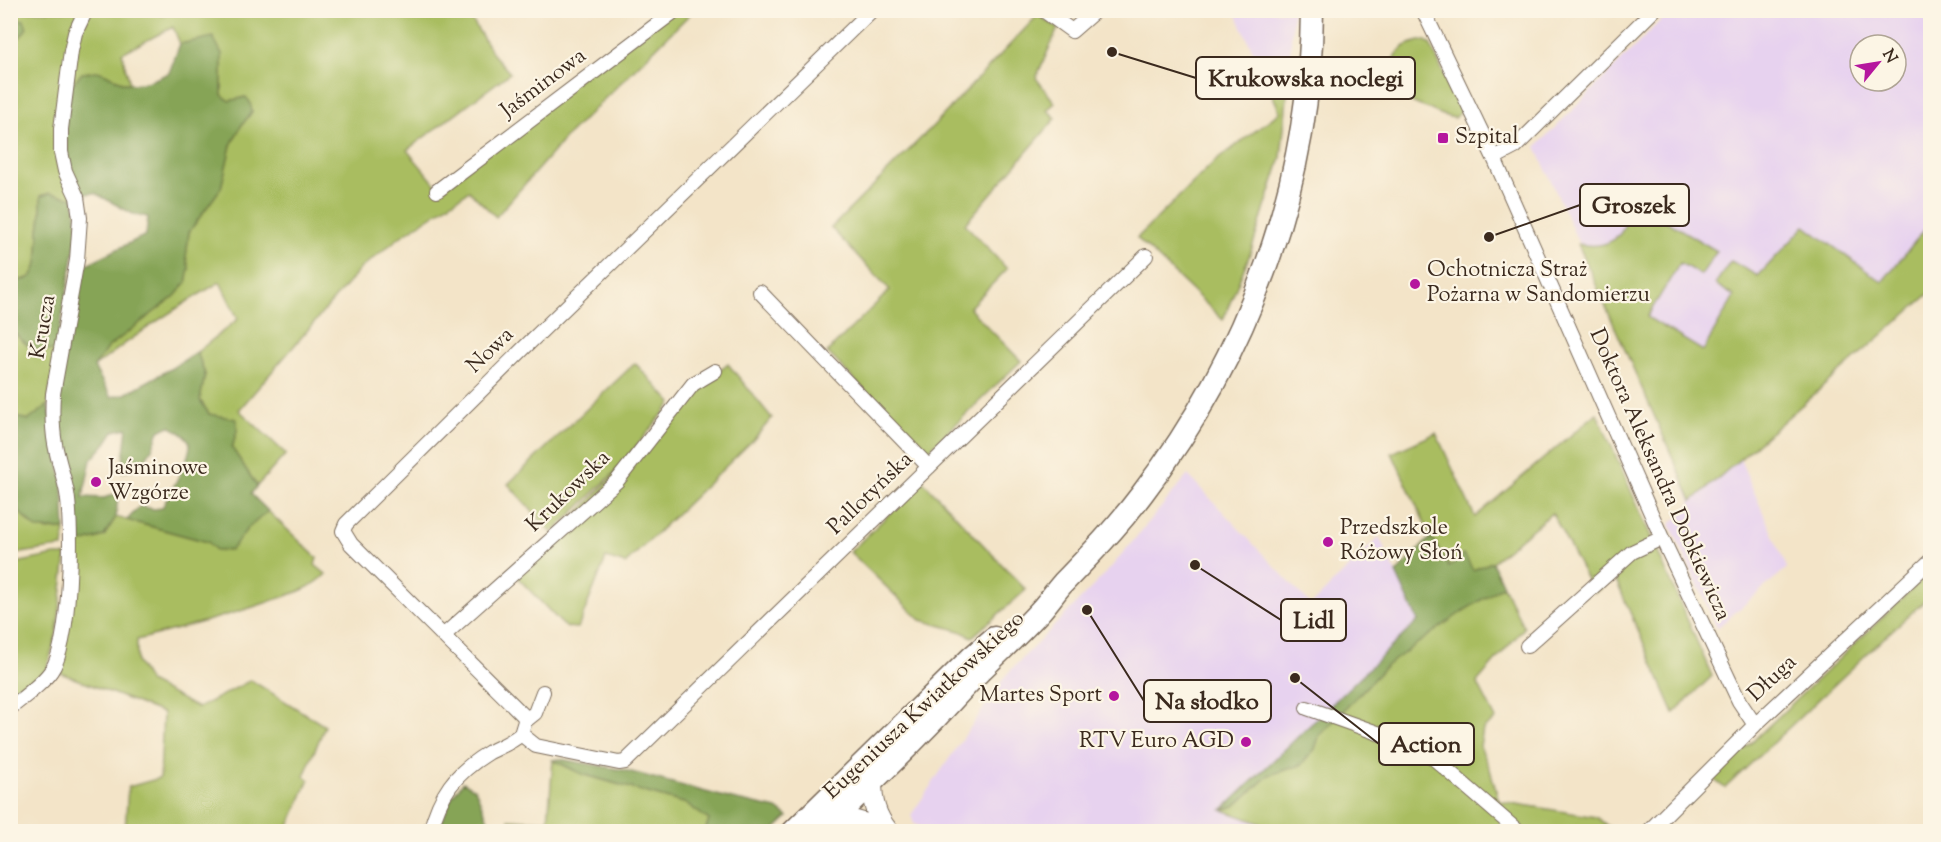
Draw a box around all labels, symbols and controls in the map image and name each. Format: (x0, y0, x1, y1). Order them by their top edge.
north arrow (1848, 33, 1908, 93)
street label: Jaśminowa (493, 41, 594, 128)
text: N (1876, 45, 1902, 68)
callout: Krukowska noclegi (1196, 57, 1415, 99)
text: Krukowska noclegi (1208, 63, 1404, 97)
place label: Szpital (1455, 122, 1519, 154)
marker: Szpital (1436, 131, 1450, 145)
callout: Groszek (1580, 184, 1689, 226)
text: Groszek (1592, 190, 1677, 224)
place label: Ochotnicza Straż Pożarna w Sandomierzu (1427, 255, 1650, 312)
marker: Ochotnicza Straż Pożarna w Sandomierzu (1408, 277, 1422, 291)
street label: Krucza (23, 292, 65, 362)
street label: Nowa (460, 320, 522, 382)
street label: Doktora Aleksandra Dobkiewicza (1580, 324, 1738, 626)
street label: Krukowska (520, 443, 618, 541)
street label: Pallotyńska (821, 445, 921, 543)
place label: Jaśminowe Wzgórze (107, 453, 208, 510)
marker: Jaśminowe Wzgórze (89, 475, 103, 489)
place label: Przedszkole Różowy Słoń (1340, 513, 1463, 570)
marker: Przedszkole Różowy Słoń (1321, 535, 1335, 549)
callout: Lidl (1281, 599, 1346, 641)
street label: Eugeniusza Kwiatkowskiego (817, 604, 1033, 808)
text: Lidl (1293, 605, 1335, 639)
street label: Długa (1741, 648, 1805, 710)
place label: Martes Sport (979, 680, 1102, 712)
callout: Na słodko (1144, 680, 1271, 722)
text: Na słodko (1155, 686, 1259, 720)
marker: Martes Sport (1107, 689, 1121, 703)
callout: Action (1379, 723, 1474, 765)
place label: RTV Euro AGD (1079, 726, 1234, 758)
text: Action (1390, 729, 1462, 763)
marker: RTV Euro AGD (1239, 735, 1253, 749)

